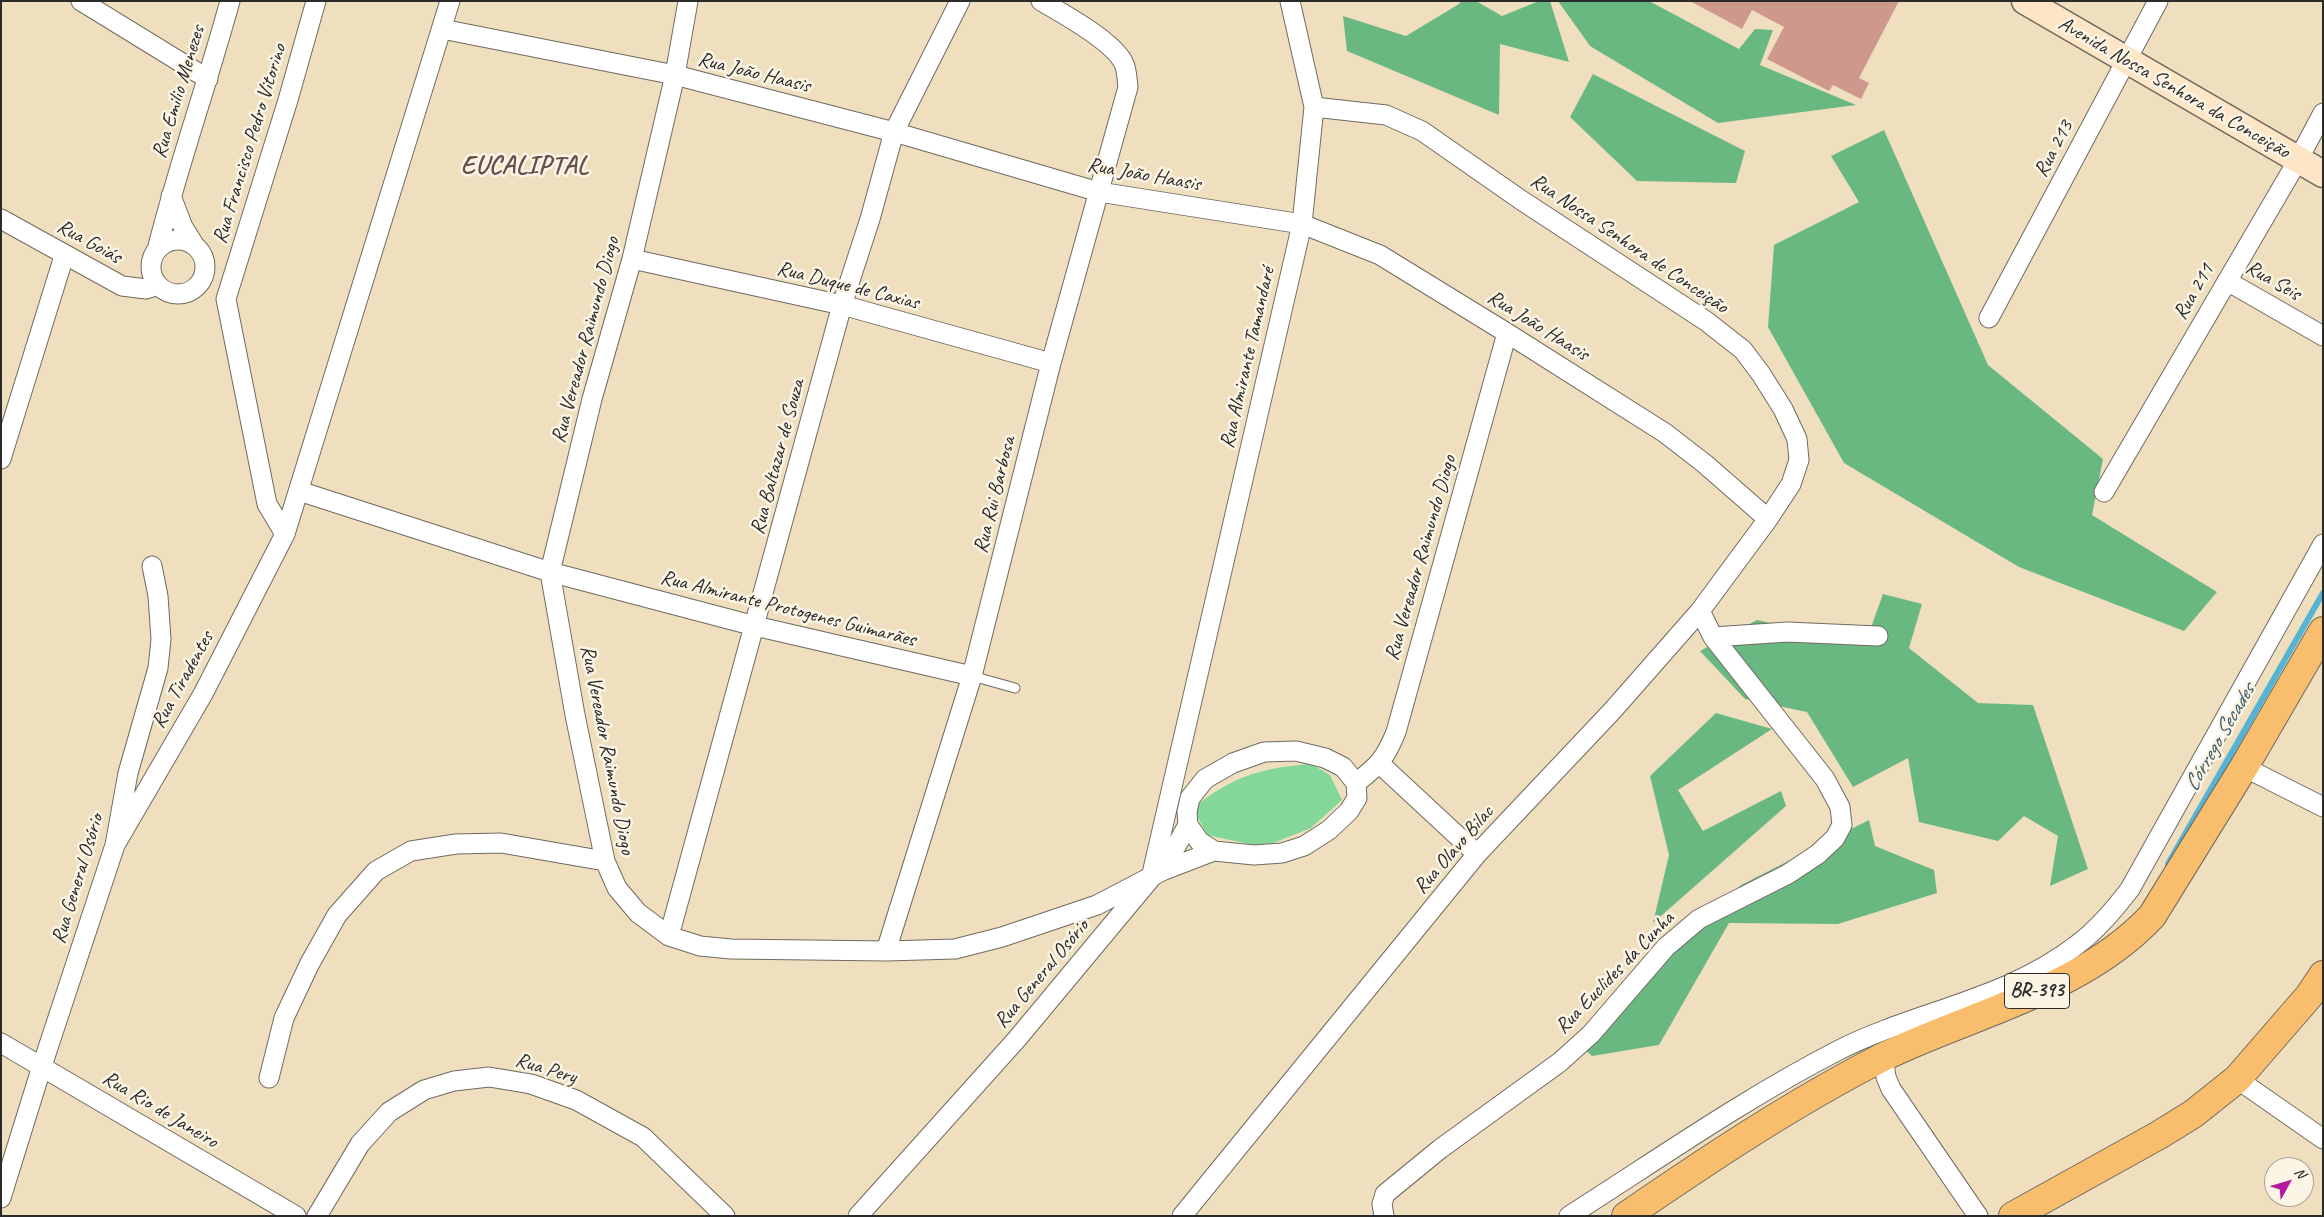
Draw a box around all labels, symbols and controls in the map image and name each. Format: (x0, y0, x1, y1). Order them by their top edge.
street label: Avenida Nossa Senhora da Conceição (2054, 11, 2294, 165)
street label: Rua Emilio Menezes (147, 23, 211, 161)
street label: Rua Francisco Pedro Vitorino (208, 41, 292, 247)
street label: Rua João Haasis (695, 47, 813, 99)
street label: Rua 213 (2029, 116, 2079, 182)
district label: EUCALIPTAL (459, 150, 591, 182)
street label: Rua João Haasis (1085, 153, 1203, 197)
street label: Rua Nossa Senhora de Conceição (1525, 168, 1733, 320)
street label: Rua Goiás (52, 214, 126, 270)
street label: Rua Vereador Raimundo Diogo (546, 234, 626, 446)
street label: Rua Seis (2241, 255, 2305, 307)
street label: Rua Duque de Caxias (774, 256, 922, 316)
street label: Rua 211 (2168, 260, 2220, 324)
street label: Rua Almirante Tamandaré (1215, 265, 1281, 451)
street label: Rua João Haasis (1483, 285, 1593, 367)
street label: Rua Baltazar de Souza (745, 377, 811, 537)
street label: Rua Rui Barbosa (968, 434, 1022, 556)
street label: Rua Vereador Raimundo Diogo (1380, 453, 1462, 663)
street label: Rua Almirante Protogenes Guimarães (658, 565, 918, 653)
street label: Rua Tiradentes (146, 627, 220, 733)
street label: Rua Vereador Raimundo Diogo (574, 643, 640, 857)
water label: Córrego Secades (2179, 680, 2261, 796)
street label: Rua Olavo Bilac (1409, 800, 1499, 900)
street label: Rua General Osório (46, 811, 110, 947)
street label: Rua Euclides da Cunha (1550, 907, 1680, 1039)
street label: Rua General Osório (989, 914, 1095, 1034)
road number: BR-393 (2004, 974, 2070, 1008)
street label: Rua Pery (512, 1048, 580, 1090)
street label: Rua Rio de Janeiro (98, 1066, 222, 1154)
north arrow (2264, 1157, 2314, 1207)
text: N (2291, 1164, 2310, 1182)

